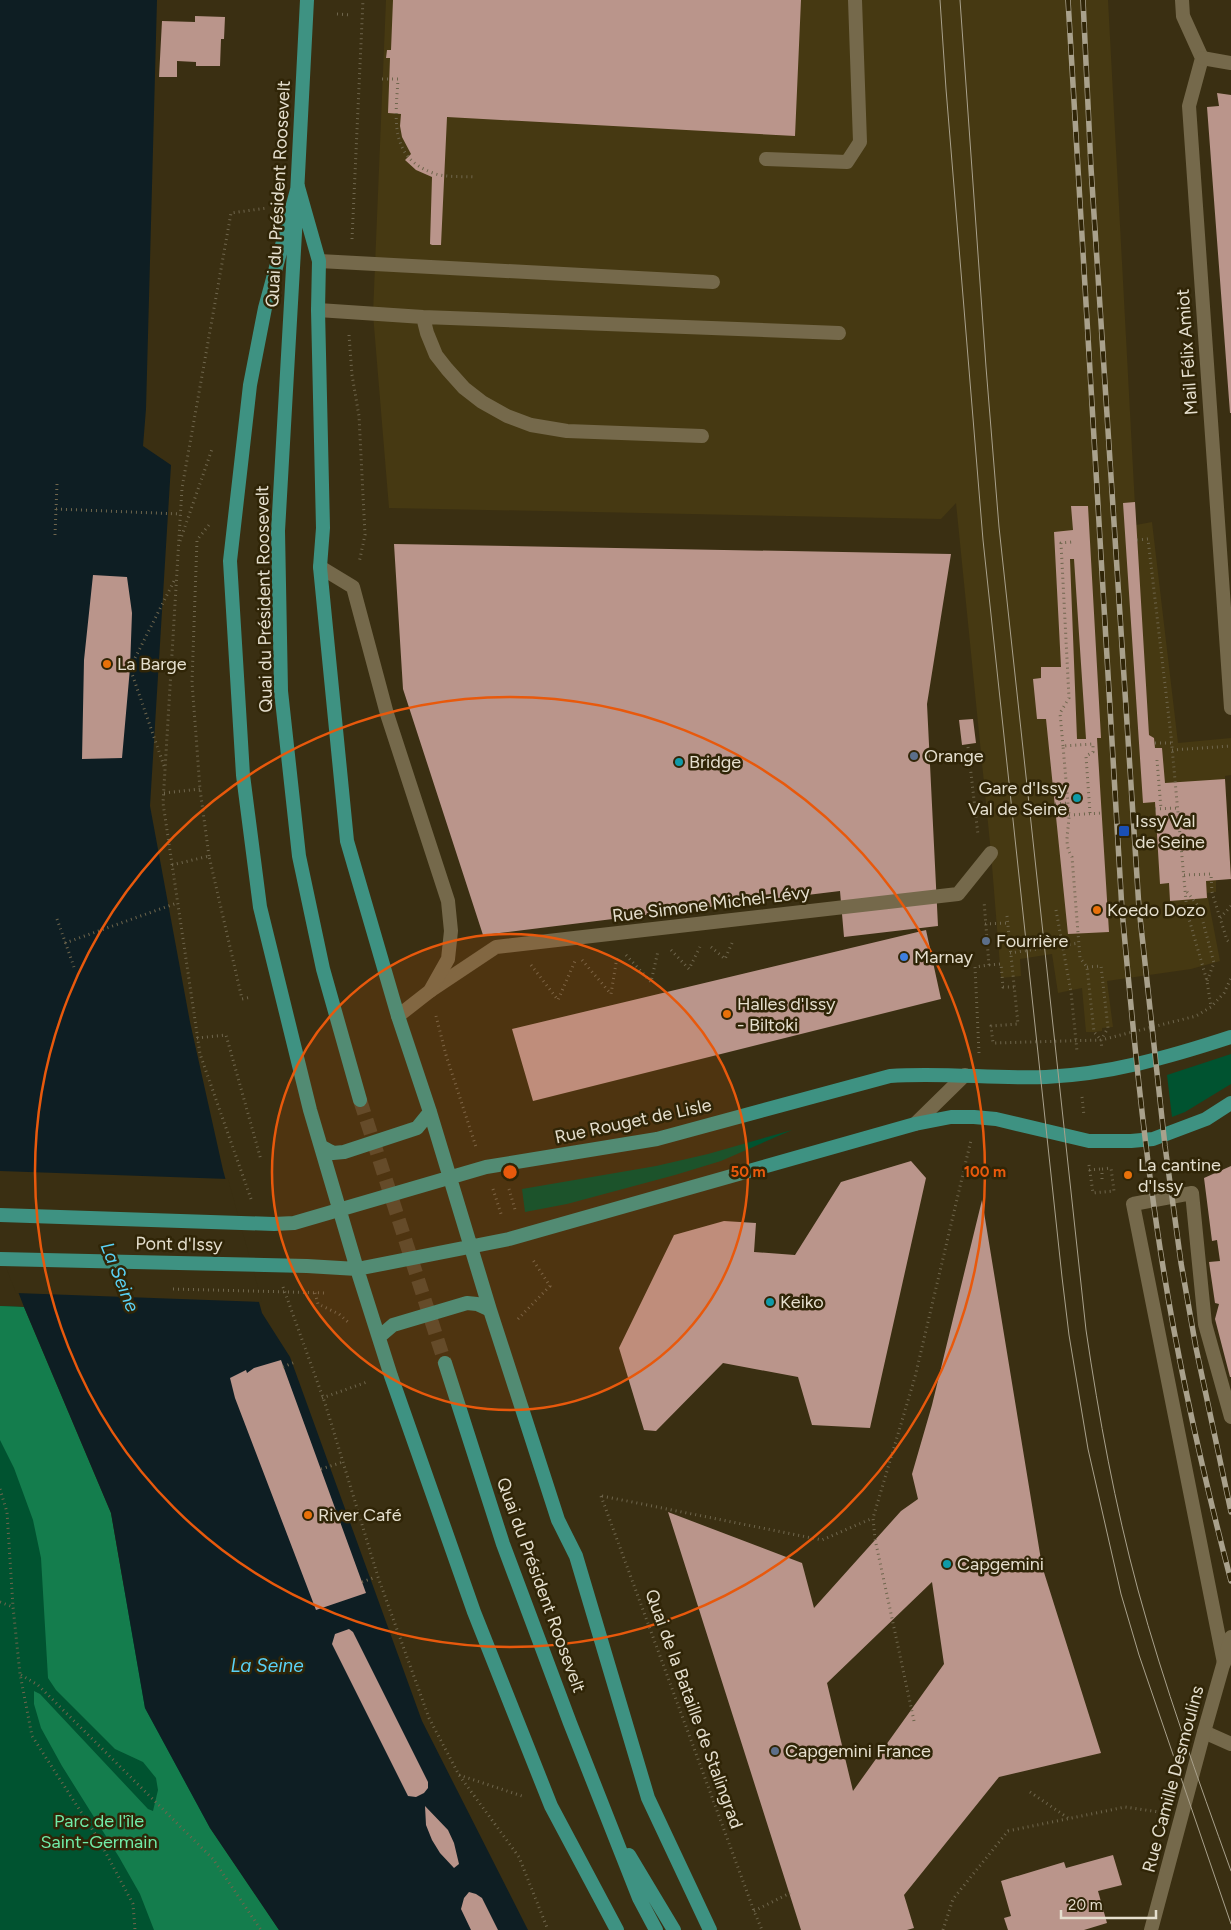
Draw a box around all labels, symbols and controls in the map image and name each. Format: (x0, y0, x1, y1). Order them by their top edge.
street label: Quai du Président Roosevelt (261, 80, 295, 308)
street label: Mail Félix Amiot (1172, 288, 1202, 416)
street label: Quai du Président Roosevelt (251, 485, 277, 713)
place label: La Barge (117, 653, 187, 675)
marker: La Barge (101, 658, 113, 670)
place label: Orange (924, 745, 984, 767)
marker: Orange (908, 750, 920, 762)
place label: Bridge (689, 751, 741, 773)
marker: Bridge (673, 756, 685, 768)
place label: Gare d'Issy Val de Seine (968, 777, 1068, 820)
marker: Gare d'Issy Val de Seine (1071, 792, 1083, 804)
place label: Issy Val de Seine (1135, 810, 1205, 853)
marker: Issy Val de Seine (1117, 824, 1131, 838)
street label: Rue Simone Michel-Lévy (611, 881, 812, 927)
place label: Koedo Dozo (1107, 899, 1206, 921)
marker: Koedo Dozo (1091, 904, 1103, 916)
place label: Fourrière (996, 930, 1068, 952)
marker: Fourrière (980, 935, 992, 947)
place label: Marnay (914, 946, 974, 968)
marker: Marnay (898, 951, 910, 963)
place label: Halles d'Issy - Biltoki (737, 993, 836, 1036)
marker: Halles d'Issy - Biltoki (721, 1008, 733, 1020)
street label: Rue Rouget de Lisle (553, 1094, 713, 1148)
place label: La cantine d'Issy (1138, 1154, 1221, 1197)
centre of rings (501, 1163, 519, 1181)
text: 50 m (730, 1163, 766, 1181)
text: 100 m (964, 1163, 1006, 1181)
marker: La cantine d'Issy (1122, 1169, 1134, 1181)
street label: Pont d'Issy (135, 1232, 223, 1256)
water label: La Seine (96, 1239, 145, 1316)
place label: Keiko (780, 1291, 824, 1313)
marker: Keiko (764, 1296, 776, 1308)
street label: Quai du Président Roosevelt (492, 1474, 590, 1696)
place label: River Café (318, 1504, 402, 1526)
marker: River Café (302, 1509, 314, 1521)
place label: Capgemini (957, 1553, 1044, 1575)
marker: Capgemini (941, 1558, 953, 1570)
street label: Quai de la Bataille de Stalingrad (640, 1586, 748, 1832)
water label: La Seine (230, 1654, 304, 1677)
street label: Rue Camille Desmoulins (1137, 1683, 1209, 1875)
place label: Capgemini France (785, 1740, 931, 1762)
marker: Capgemini France (769, 1745, 781, 1757)
park label: Parc de l'île Saint-Germain (40, 1810, 158, 1853)
scale bar (1061, 1888, 1156, 1920)
text: 20 m (1068, 1896, 1102, 1914)

